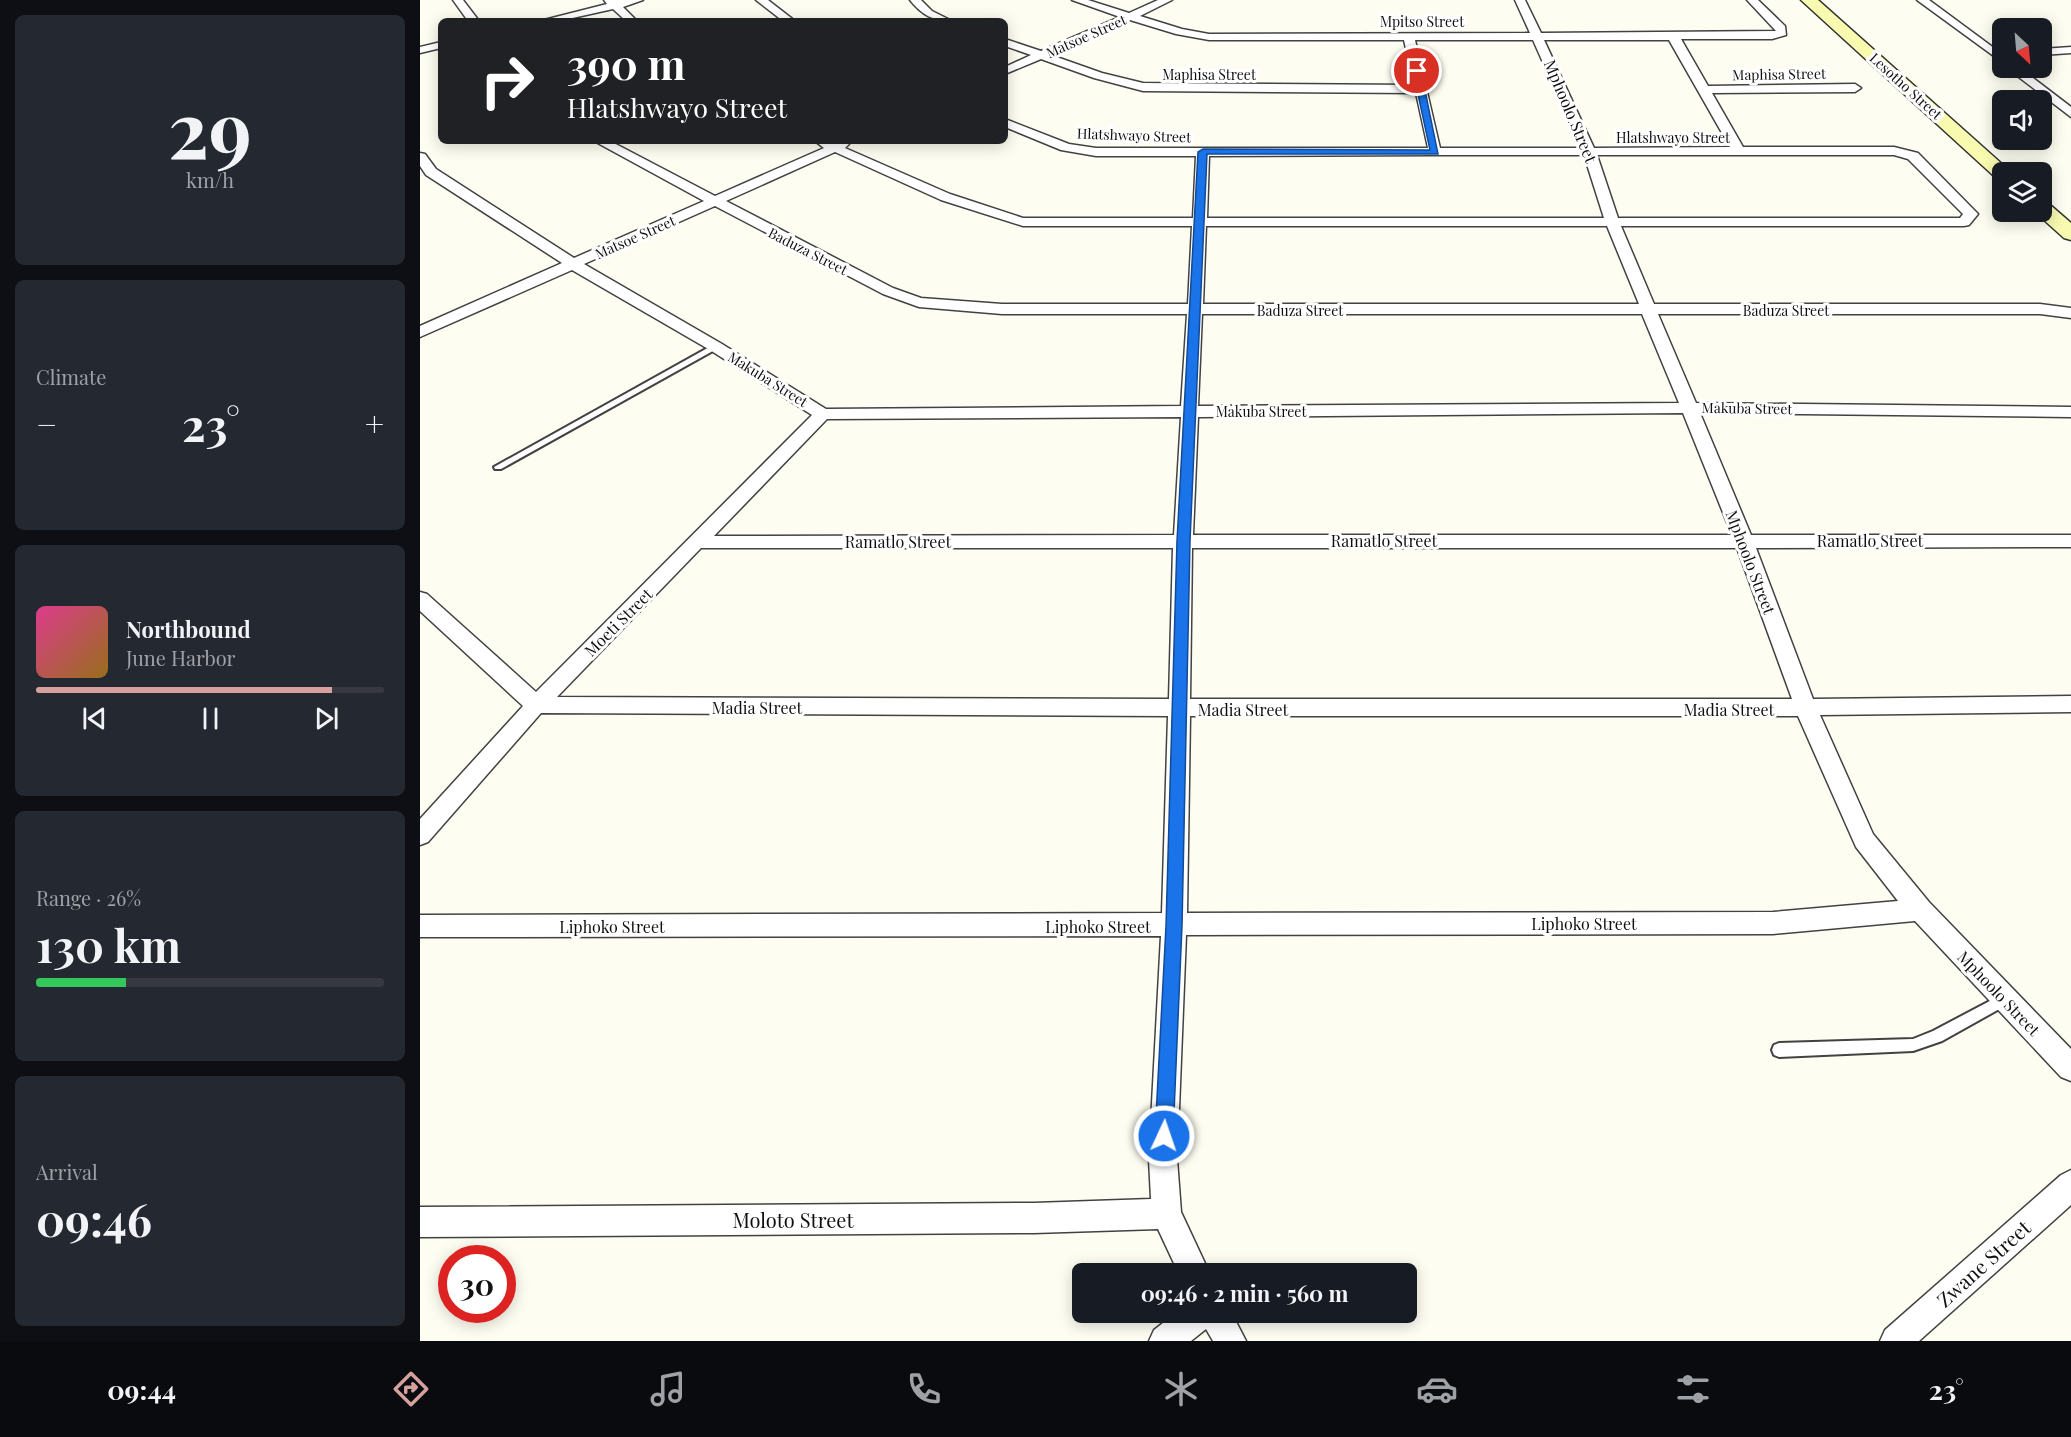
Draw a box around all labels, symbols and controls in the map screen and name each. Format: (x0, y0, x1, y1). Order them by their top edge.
street label: Matsoe Street (1043, 9, 1130, 62)
street label: Mpitso Street (1380, 12, 1465, 31)
north arrow (1992, 18, 2052, 78)
map controls (1992, 18, 2052, 222)
text: 390 m (567, 35, 686, 91)
icon: right (468, 42, 546, 120)
pin (1391, 45, 1442, 96)
street label: Lesotho Street (1866, 48, 1947, 124)
icon: arrive (1400, 54, 1433, 87)
street label: Mphoolo Street (1540, 56, 1602, 166)
street label: Maphisa Street (1732, 64, 1827, 84)
street label: Maphisa Street (1162, 65, 1257, 84)
text: 29 (168, 75, 252, 179)
text: Hlatshwayo Street (567, 89, 787, 125)
button: sound (1992, 90, 2052, 150)
street label: Hlatshwayo Street (1077, 124, 1192, 147)
street label: Hlatshwayo Street (1616, 128, 1731, 147)
button: layers (1992, 162, 2052, 222)
text: km/h (186, 166, 234, 193)
street label: Matsoe Street (592, 210, 679, 263)
street label: Baduza Street (765, 223, 852, 280)
street label: Baduza Street (1257, 301, 1344, 320)
street label: Baduza Street (1743, 301, 1830, 320)
street label: Makuba Street (725, 347, 812, 412)
text: Climate (36, 363, 106, 390)
text: 23° (182, 393, 240, 453)
street label: Makuba Street (1701, 398, 1794, 418)
text: − (36, 401, 57, 445)
text: + (365, 401, 384, 445)
street label: Makuba Street (1216, 402, 1307, 421)
street label: Mphoolo Street (1721, 507, 1781, 617)
street label: Ramatlo Street (1331, 530, 1437, 551)
street label: Ramatlo Street (1817, 530, 1923, 551)
street label: Ramatlo Street (845, 531, 951, 552)
street label: Moeti Street (580, 583, 657, 660)
text: Northbound (126, 614, 251, 644)
text: June Harbor (126, 644, 236, 671)
street label: Madia Street (712, 697, 803, 718)
street label: Madia Street (1198, 699, 1289, 720)
street label: Madia Street (1684, 699, 1775, 720)
icon: previous (78, 702, 111, 735)
icon: pause (194, 702, 227, 735)
icon: next (310, 702, 343, 735)
text: Range · 26% (36, 884, 141, 911)
street label: Liphoko Street (1531, 913, 1637, 934)
text: 130 km (36, 914, 181, 974)
street label: Liphoko Street (559, 916, 665, 937)
street label: Liphoko Street (1045, 916, 1151, 937)
street label: Mphoolo Street (1953, 946, 2045, 1040)
position arrow (1132, 1104, 1196, 1168)
text: Arrival (36, 1158, 98, 1185)
text: 09:46 (36, 1188, 152, 1248)
street label: Moloto Street (732, 1206, 854, 1233)
street label: Zwane Street (1930, 1213, 2036, 1312)
speed limit sign: 30 (438, 1245, 516, 1323)
text: 09:46 · 2 min · 560 m (1141, 1278, 1348, 1308)
icon: directions (390, 1368, 432, 1410)
icon: music (647, 1368, 689, 1410)
icon: phone (903, 1368, 945, 1410)
icon: climate (1160, 1368, 1202, 1410)
icon: car (1416, 1368, 1458, 1410)
icon: filters (1672, 1368, 1714, 1410)
text: 09:44 (107, 1371, 176, 1407)
text: 23° (1929, 1371, 1964, 1407)

